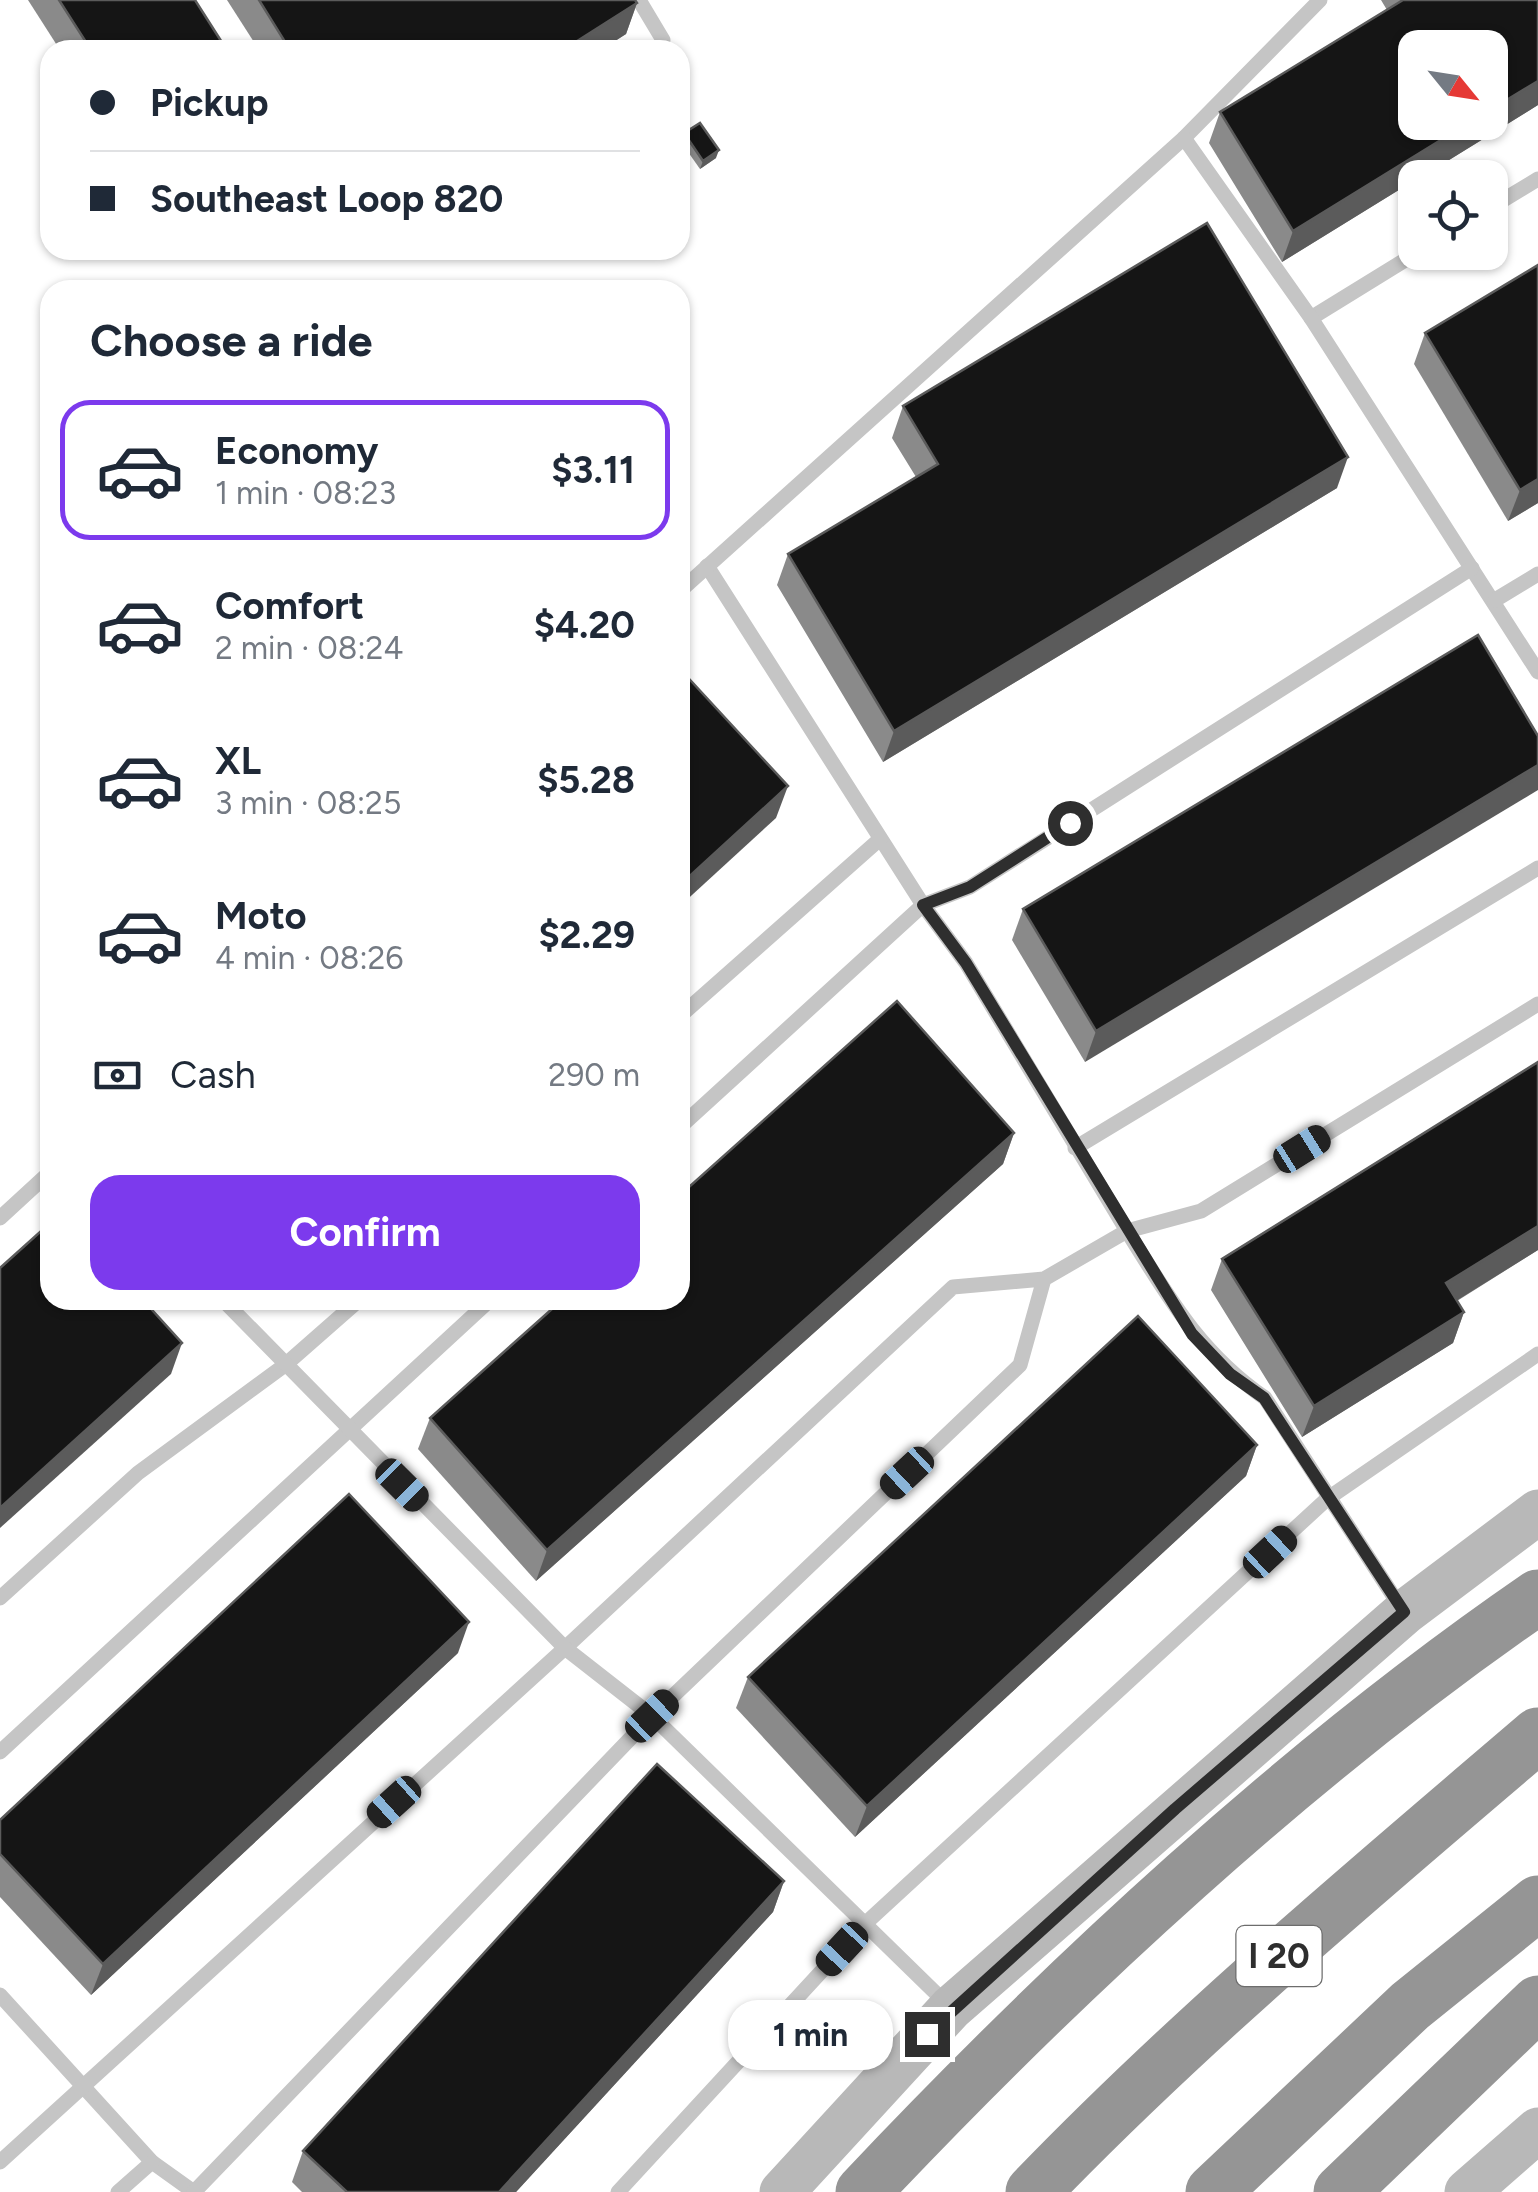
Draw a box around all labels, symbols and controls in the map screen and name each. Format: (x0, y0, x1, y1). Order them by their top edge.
north arrow (1398, 30, 1508, 140)
map controls (1398, 30, 1508, 270)
text: Pickup (150, 80, 268, 126)
button: locate (1398, 160, 1508, 270)
text: Southeast Loop 820 (150, 176, 503, 222)
text: Choose a ride (90, 313, 372, 367)
icon: car (95, 425, 185, 515)
text: Economy (215, 428, 378, 474)
text: $3.11 (551, 447, 635, 493)
text: 1 min · 08:23 (215, 474, 396, 512)
icon: car (95, 580, 185, 670)
text: Comfort (215, 583, 364, 629)
text: $4.20 (534, 602, 635, 648)
text: 2 min · 08:24 (215, 629, 403, 667)
icon: car (95, 735, 185, 825)
text: XL (215, 738, 261, 784)
text: $5.28 (537, 757, 635, 803)
text: 3 min · 08:25 (215, 784, 401, 822)
route start (1048, 801, 1093, 846)
icon: car (95, 890, 185, 980)
text: Moto (215, 893, 307, 939)
text: $2.29 (538, 912, 635, 958)
text: 4 min · 08:26 (215, 939, 403, 977)
icon: cash (90, 1048, 145, 1103)
text: Cash (170, 1052, 256, 1098)
text: 290 m (548, 1056, 640, 1094)
car (1269, 1120, 1335, 1178)
button: Confirm (90, 1175, 640, 1290)
car (875, 1442, 939, 1504)
car (370, 1453, 434, 1517)
car (1238, 1521, 1302, 1583)
car (620, 1684, 684, 1748)
car (362, 1771, 426, 1833)
car (811, 1917, 873, 1981)
road number: I 20 (1236, 1926, 1322, 1986)
callout: 1 min (727, 1999, 892, 2069)
route end (905, 2012, 950, 2057)
text: 1 min (773, 2016, 848, 2054)

